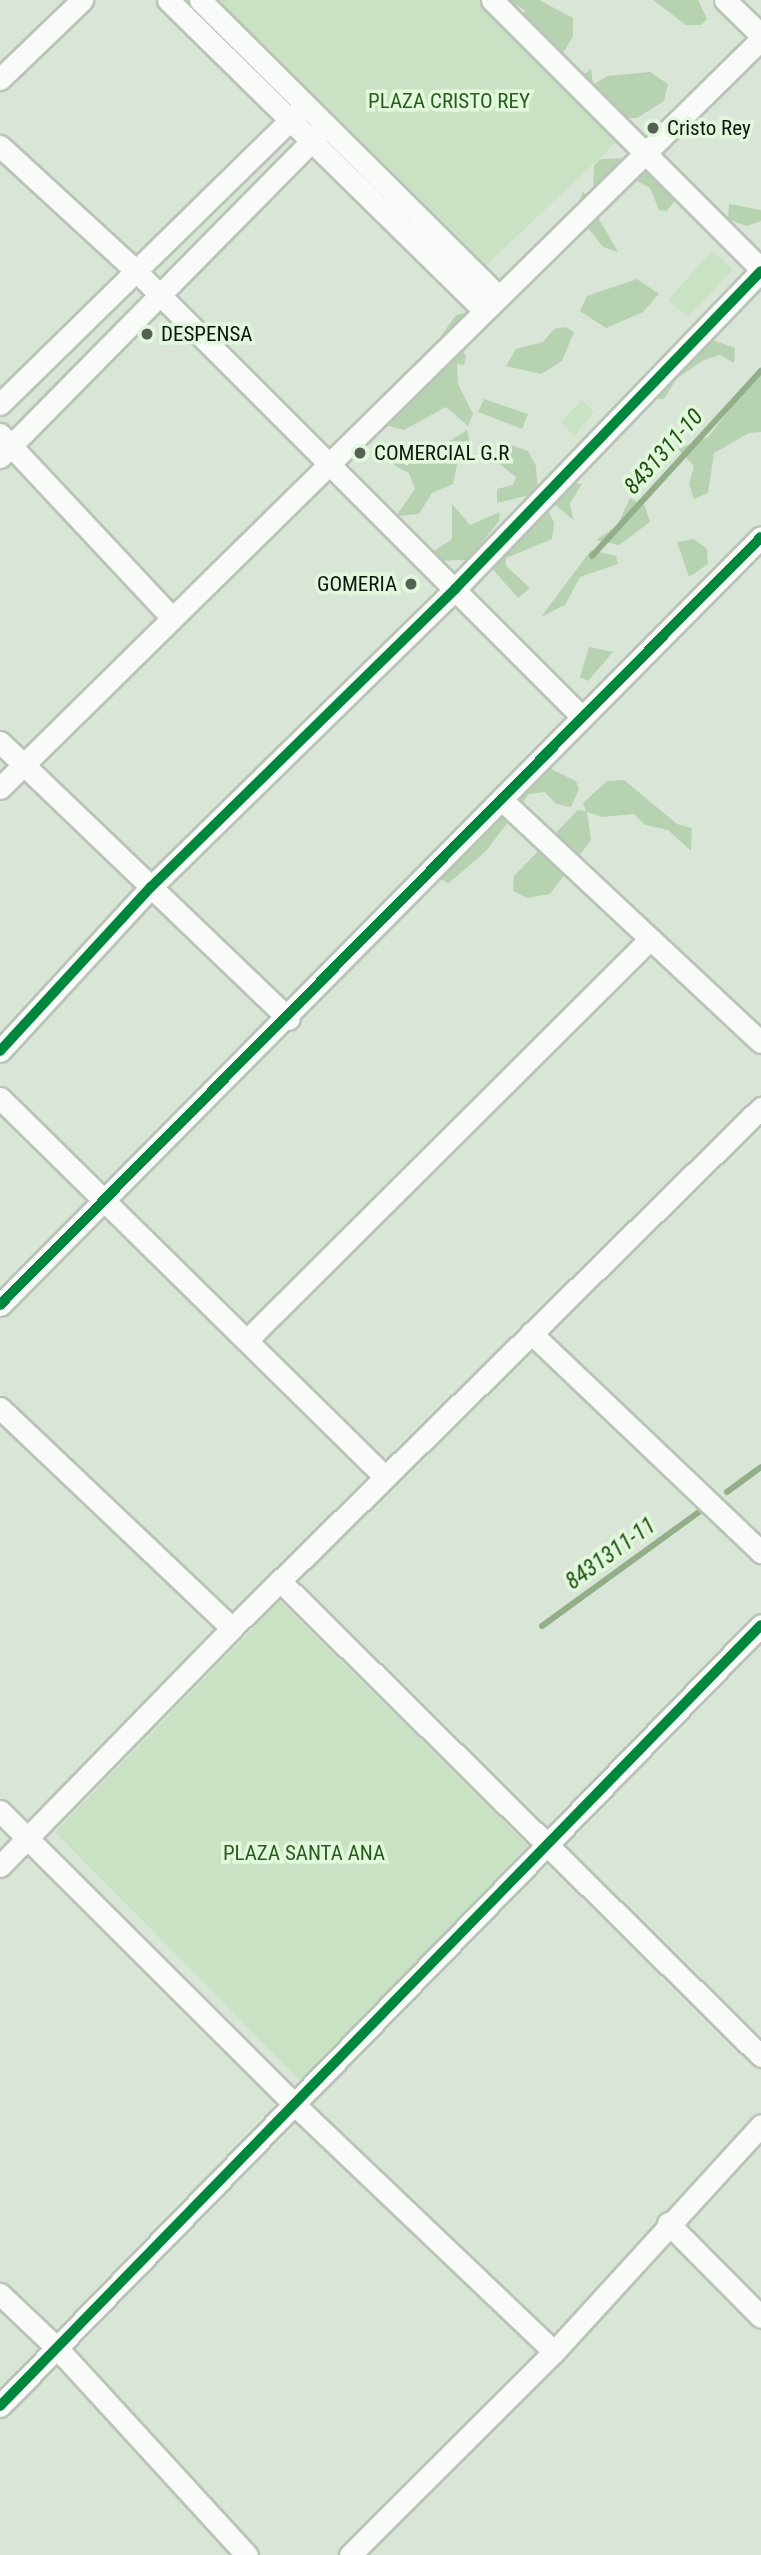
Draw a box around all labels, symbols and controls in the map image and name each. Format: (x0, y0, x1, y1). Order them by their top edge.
park label: PLAZA CRISTO REY (368, 88, 530, 114)
place label: Cristo Rey (667, 115, 751, 141)
marker: Cristo Rey (645, 120, 661, 136)
place label: DESPENSA (161, 321, 252, 347)
marker: DESPENSA (139, 326, 155, 342)
water label: 8431311-10 (619, 404, 709, 500)
place label: COMERCIAL G.R (374, 440, 509, 466)
marker: COMERCIAL G.R (352, 445, 368, 461)
place label: GOMERIA (317, 571, 397, 597)
marker: GOMERIA (403, 576, 419, 592)
water label: 8431311-11 (561, 1512, 661, 1596)
park label: PLAZA SANTA ANA (223, 1840, 385, 1866)

